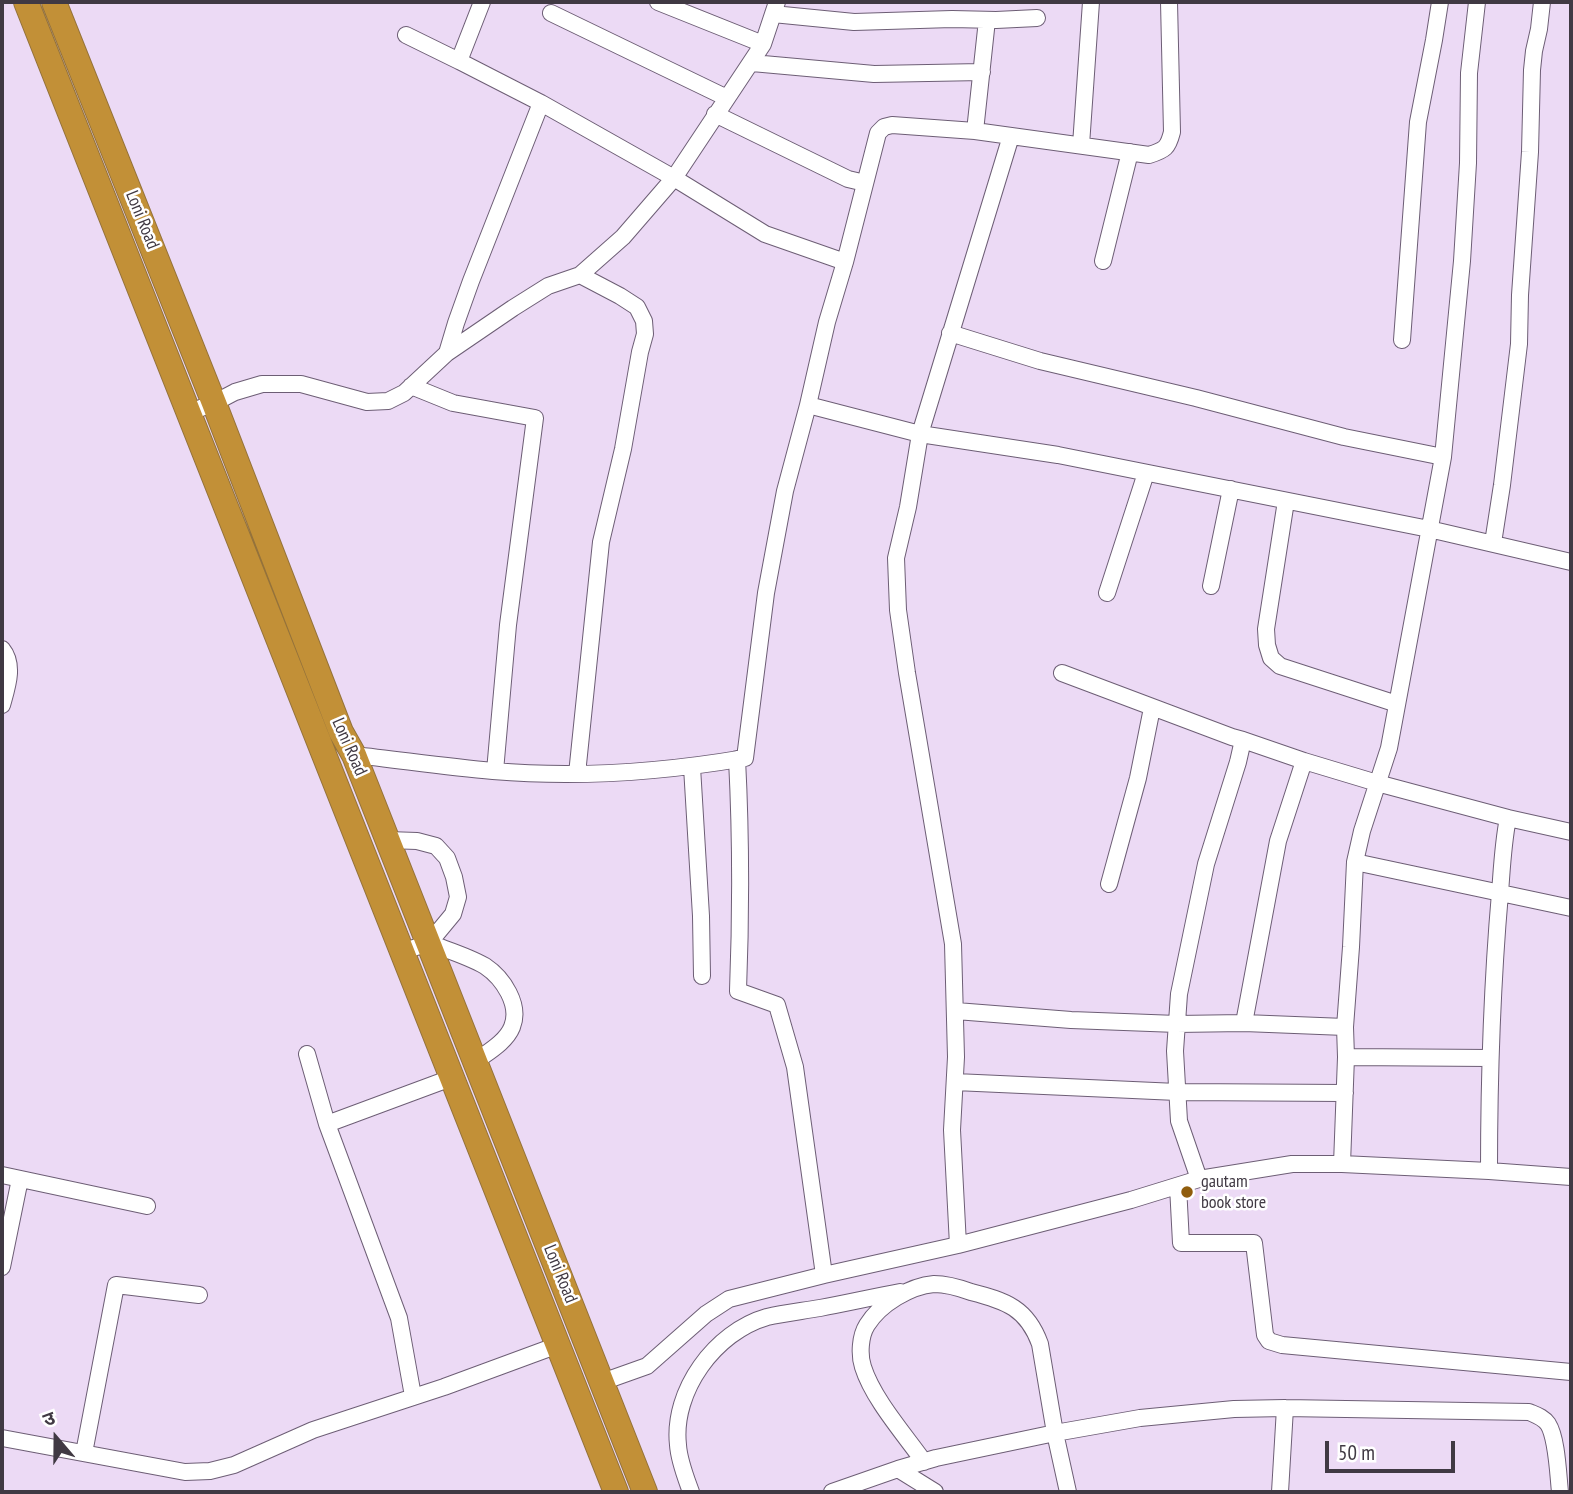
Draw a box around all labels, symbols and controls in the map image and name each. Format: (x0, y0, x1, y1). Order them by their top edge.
street label: Loni Road (121, 188, 163, 252)
street label: Loni Road (327, 715, 371, 779)
place label: gautam book store (1201, 1171, 1266, 1214)
marker: gautam book store (1179, 1184, 1195, 1200)
street label: Loni Road (539, 1242, 581, 1306)
north arrow (21, 1403, 91, 1473)
text: उ (39, 1405, 58, 1431)
scale bar (1328, 1428, 1458, 1472)
text: 50 m (1338, 1439, 1375, 1466)

